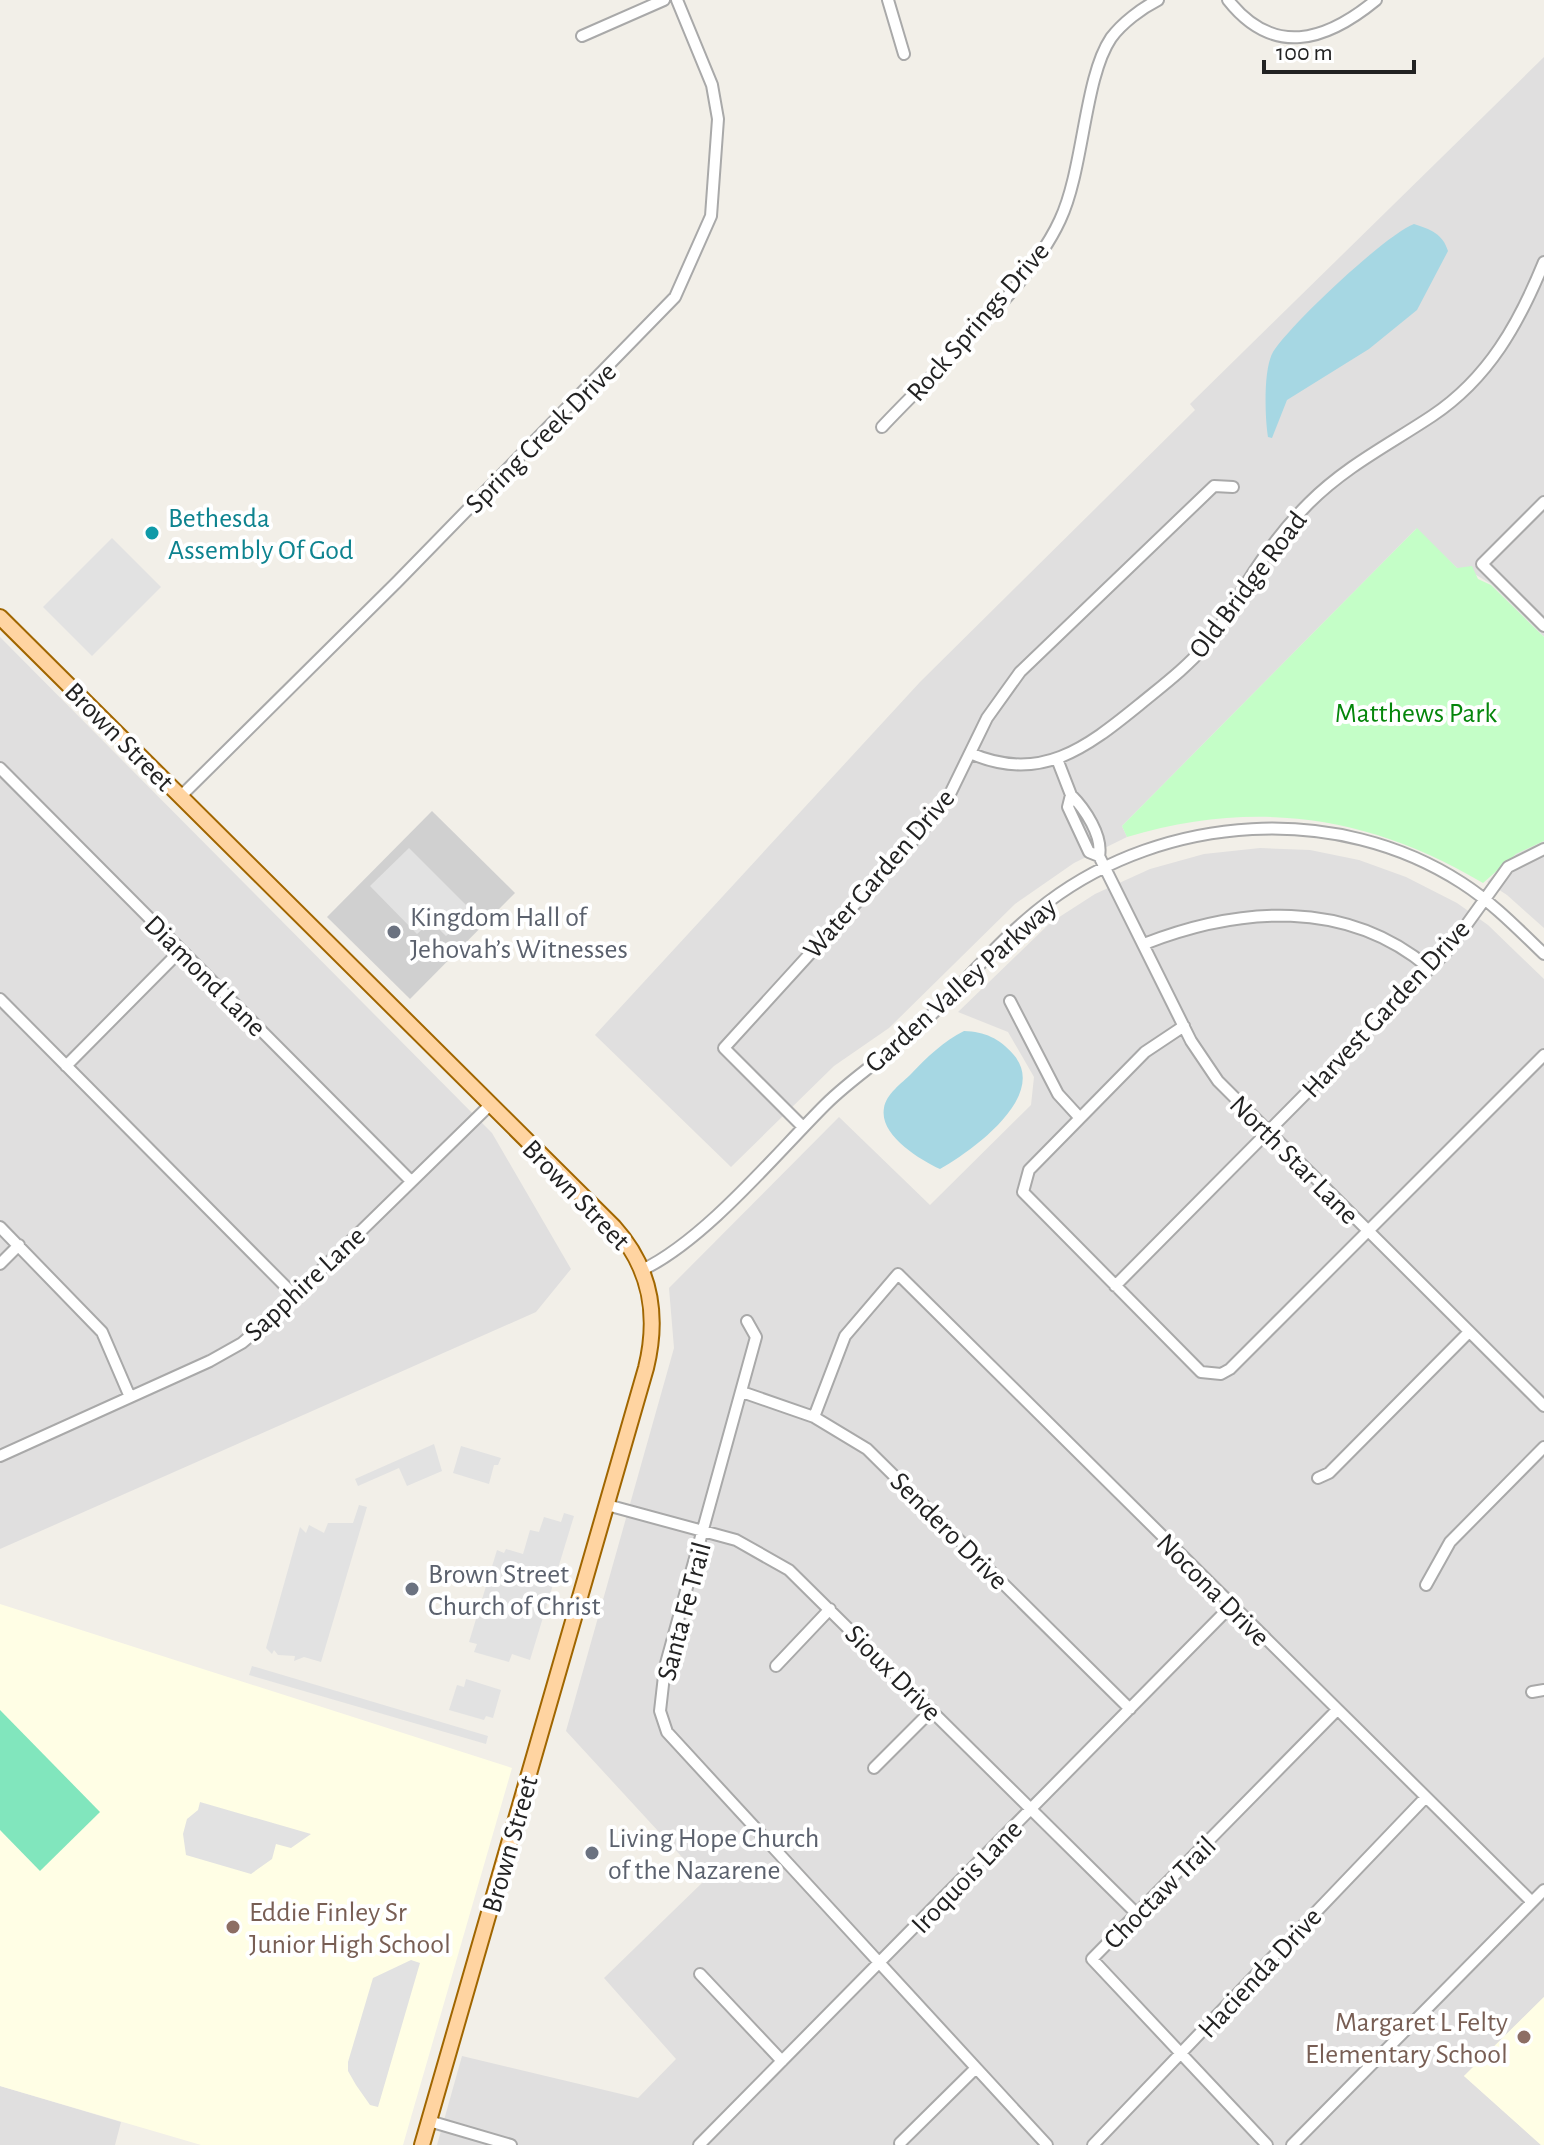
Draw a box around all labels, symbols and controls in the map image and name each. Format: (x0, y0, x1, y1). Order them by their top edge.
scale bar (1264, 24, 1414, 74)
text: 100 m (1276, 41, 1333, 65)
street label: Rock Springs Drive (902, 237, 1055, 407)
street label: Spring Creek Drive (461, 358, 622, 519)
place label: Bethesda Assembly Of God (168, 505, 353, 565)
street label: Old Bridge Road (1185, 507, 1313, 664)
marker: Bethesda Assembly Of God (143, 524, 161, 542)
street label: Brown Street (59, 678, 178, 797)
park label: Matthews Park (1335, 700, 1497, 728)
street label: Water Garden Drive (799, 784, 960, 964)
street label: Garden Valley Parkway (860, 893, 1062, 1078)
place label: Kingdom Hall of Jehovah’s Witnesses (410, 904, 628, 964)
street label: Diamond Lane (139, 910, 271, 1042)
street label: Harvest Garden Drive (1297, 915, 1476, 1104)
marker: Kingdom Hall of Jehovah’s Witnesses (385, 923, 403, 941)
street label: North Star Lane (1224, 1091, 1363, 1230)
street label: Brown Street (517, 1135, 635, 1256)
street label: Sapphire Lane (240, 1222, 371, 1347)
street label: Sendero Drive (885, 1467, 1013, 1595)
street label: Nocona Drive (1151, 1529, 1274, 1652)
street label: Santa Fe Trail (653, 1539, 717, 1684)
place label: Brown Street Church of Christ (428, 1561, 600, 1621)
marker: Brown Street Church of Christ (403, 1580, 421, 1598)
street label: Sioux Drive (839, 1620, 946, 1727)
street label: Brown Street (478, 1773, 544, 1916)
street label: Iroquois Lane (907, 1815, 1028, 1940)
place label: Living Hope Church of the Nazarene (608, 1825, 819, 1885)
street label: Choctaw Trail (1099, 1832, 1222, 1955)
marker: Living Hope Church of the Nazarene (583, 1844, 601, 1862)
place label: Eddie Finley Sr Junior High School (249, 1899, 451, 1959)
street label: Hacienda Drive (1193, 1903, 1328, 2044)
marker: Eddie Finley Sr Junior High School (224, 1918, 242, 1936)
place label: Margaret L Felty Elementary School (1305, 2009, 1508, 2069)
marker: Margaret L Felty Elementary School (1515, 2028, 1533, 2046)

